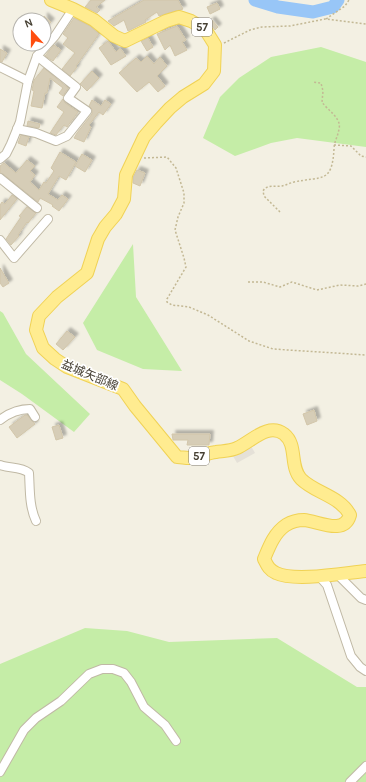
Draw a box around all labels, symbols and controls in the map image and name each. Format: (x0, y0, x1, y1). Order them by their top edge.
north arrow (12, 12, 52, 52)
text: N (23, 16, 35, 31)
road number: 57 (192, 18, 212, 36)
street label: 益城矢部線 (60, 357, 120, 393)
road number: 57 (189, 447, 209, 465)

